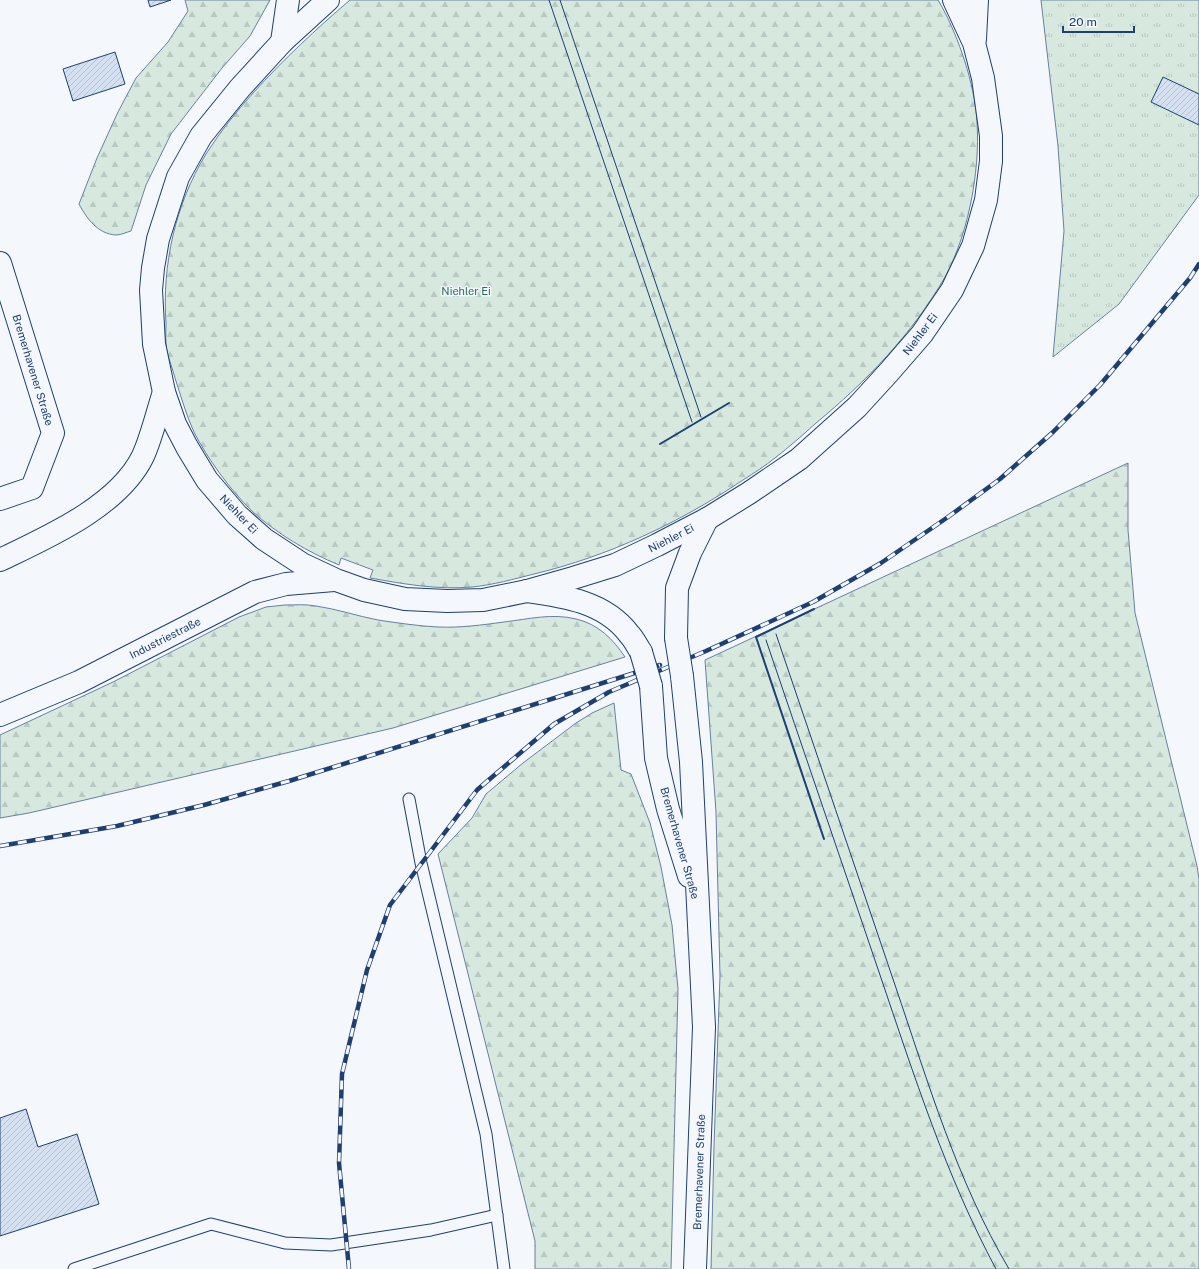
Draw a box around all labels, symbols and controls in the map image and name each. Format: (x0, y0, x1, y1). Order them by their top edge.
scale bar (1063, 8, 1134, 34)
text: 20 m (1069, 15, 1097, 29)
park label: Niehler Ei (441, 285, 491, 297)
street label: Niehler Ei (900, 311, 940, 357)
street label: Bremerhavener Straße (10, 313, 56, 427)
street label: Niehler Ei (218, 492, 260, 536)
street label: Niehler Ei (646, 521, 696, 555)
street label: Industriestraße (128, 615, 202, 661)
street label: Bremerhavener Straße (658, 786, 702, 900)
street label: Bremerhavener Straße (691, 1114, 707, 1230)

